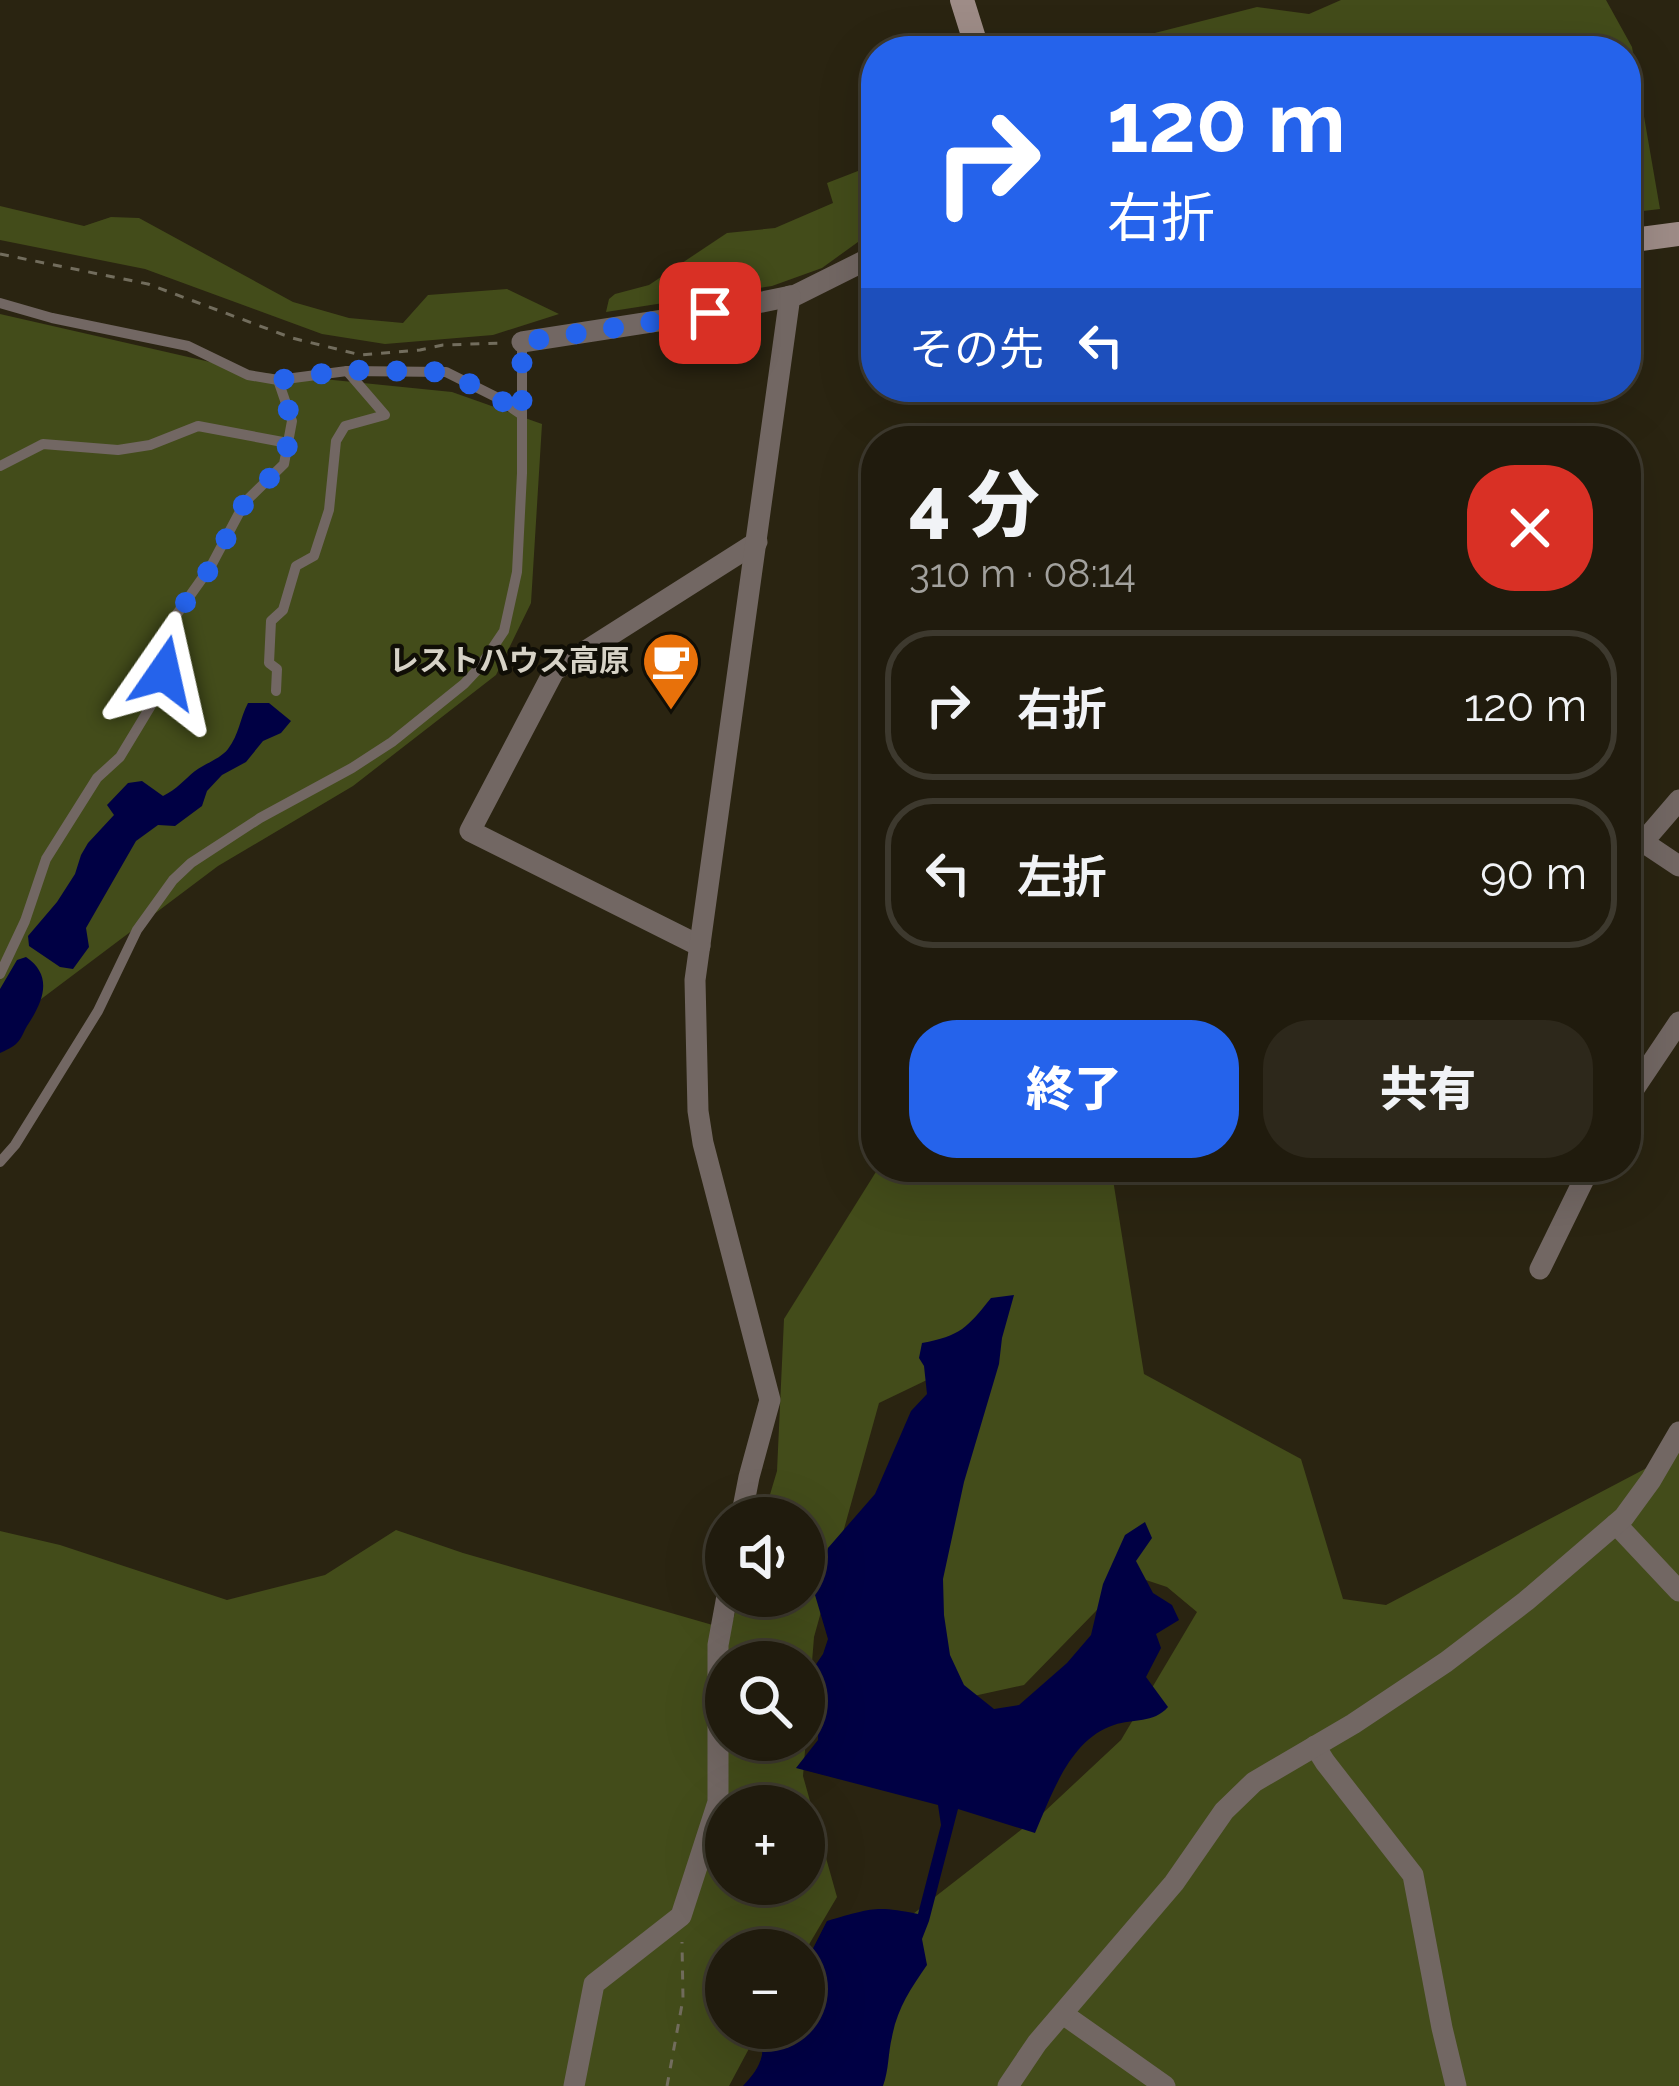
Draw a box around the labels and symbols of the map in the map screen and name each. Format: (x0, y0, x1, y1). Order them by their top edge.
pin (659, 262, 761, 364)
position arrow (101, 610, 227, 736)
cafe icon: レストハウス高原 (640, 630, 702, 712)
place label: レストハウス高原 (389, 643, 629, 678)

